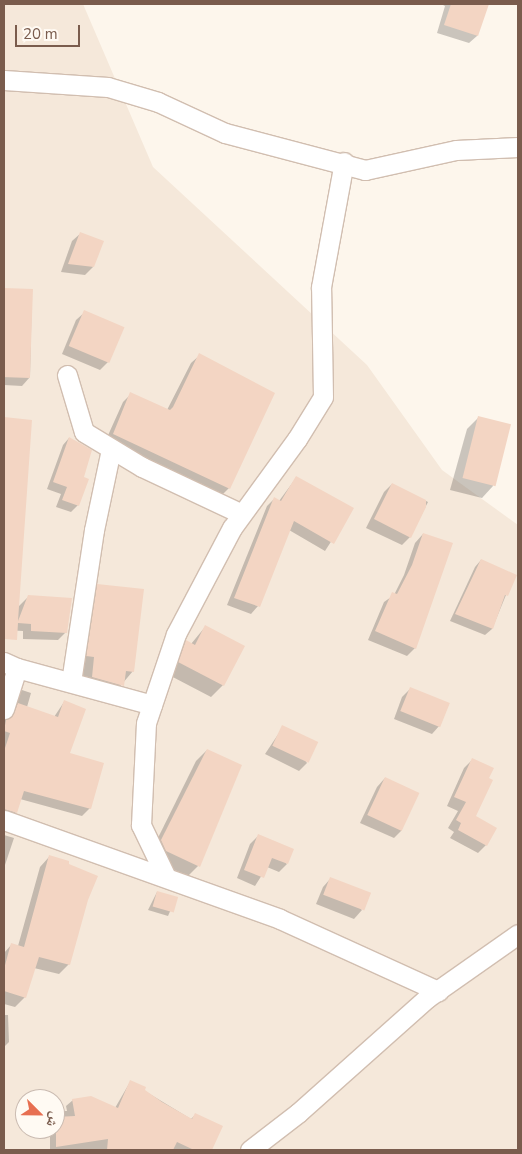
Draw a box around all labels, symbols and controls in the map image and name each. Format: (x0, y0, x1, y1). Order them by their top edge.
scale bar (18, 15, 82, 47)
text: 20 m (23, 24, 58, 44)
north arrow (15, 1089, 65, 1139)
text: ش (42, 1109, 65, 1130)

